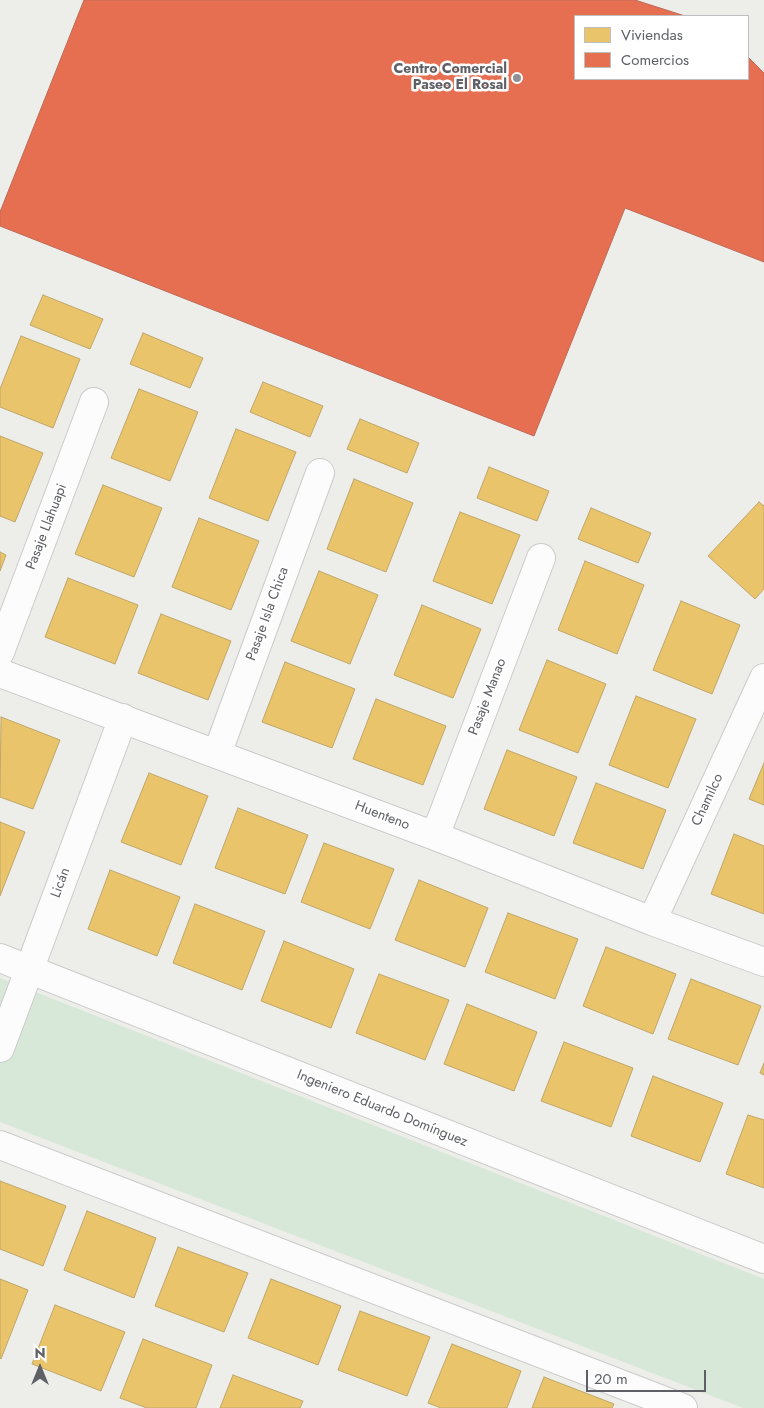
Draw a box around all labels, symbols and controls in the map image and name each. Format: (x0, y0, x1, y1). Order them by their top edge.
legend (574, 15, 749, 80)
text: Viviendas (621, 24, 683, 46)
text: Comercios (621, 49, 689, 71)
place label: Centro Comercial Paseo El Rosal (393, 62, 507, 94)
marker: Centro Comercial Paseo El Rosal (511, 72, 523, 84)
street label: Pasaje Llahuapi (23, 482, 71, 572)
street label: Pasaje Isla Chica (243, 565, 293, 663)
street label: Pasaje Manao (466, 656, 510, 738)
street label: Chamilco (689, 771, 727, 829)
street label: Huenteno (352, 798, 412, 834)
street label: Licán (48, 866, 74, 900)
street label: Ingeniero Eduardo Domínguez (294, 1067, 470, 1151)
north arrow (15, 1343, 65, 1393)
text: N (34, 1343, 46, 1363)
scale bar (589, 1360, 709, 1392)
text: 20 m (594, 1368, 628, 1390)

